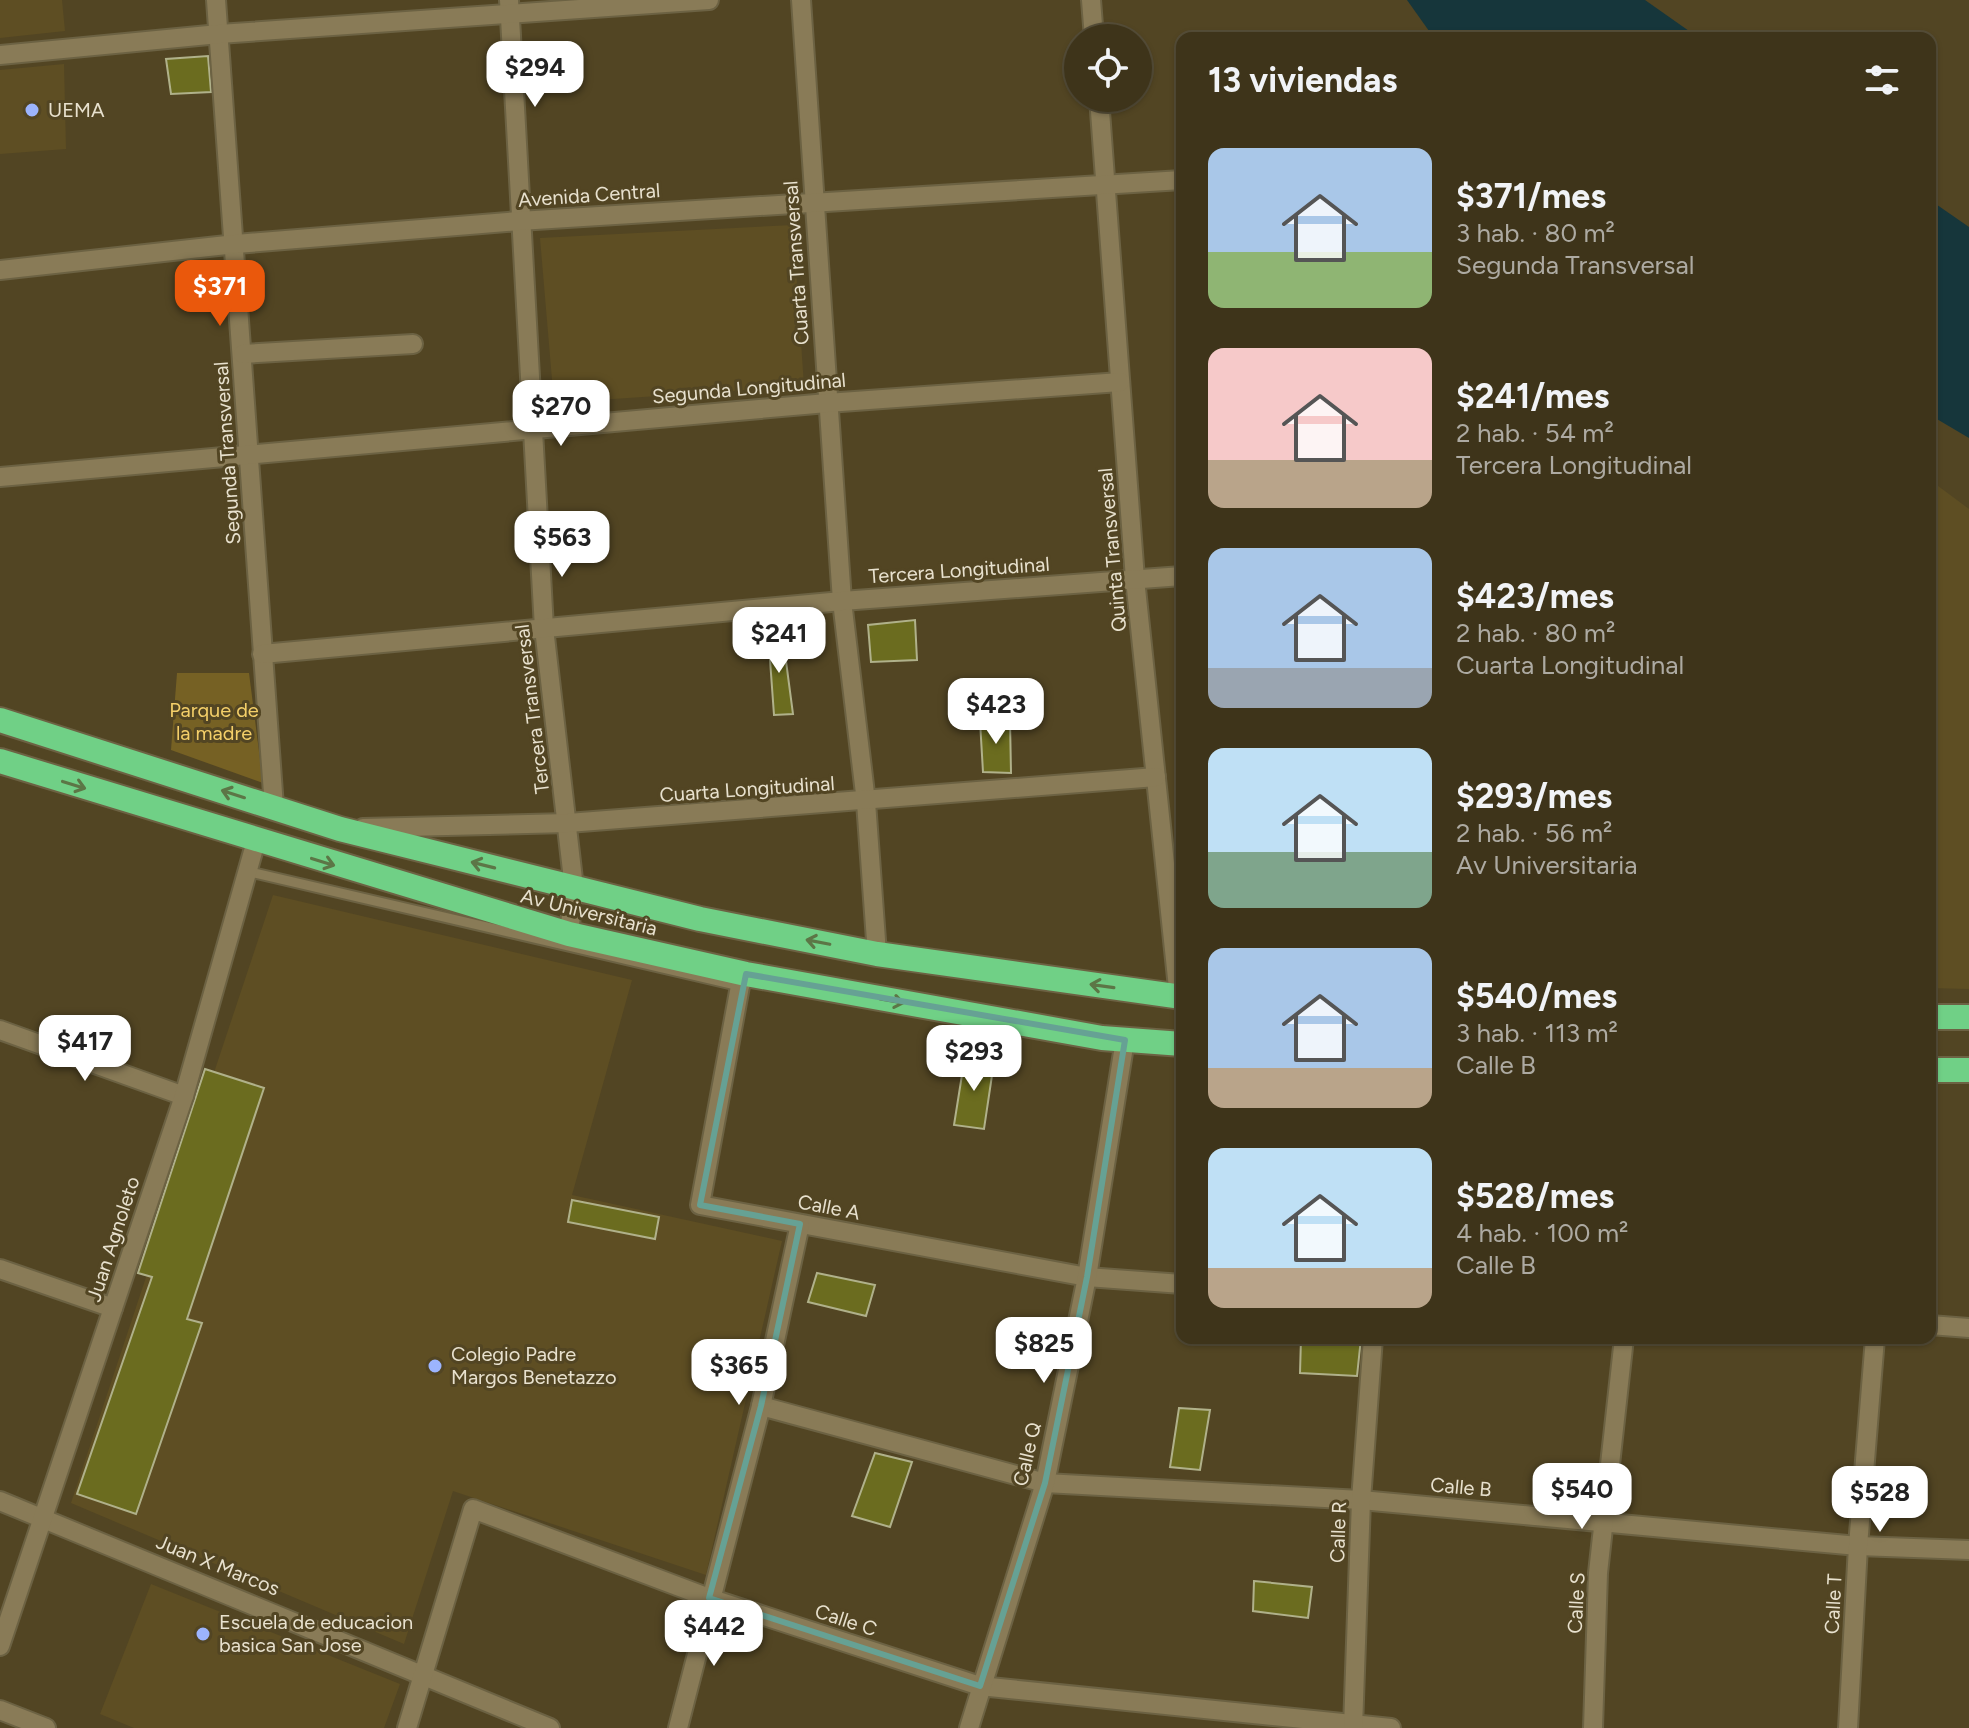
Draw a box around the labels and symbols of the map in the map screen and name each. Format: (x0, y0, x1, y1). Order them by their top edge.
pin: $294 (488, 41, 582, 109)
place label: UEMA (48, 98, 105, 122)
marker: UEMA (23, 101, 41, 119)
street label: Avenida Central (517, 178, 661, 212)
street label: Cuarta Transversal (778, 180, 814, 346)
pin: $371 (173, 260, 267, 328)
street label: Segunda Transversal (209, 361, 245, 545)
street label: Segunda Longitudinal (651, 368, 847, 408)
pin: $270 (514, 380, 608, 448)
street label: Quinta Transversal (1093, 467, 1131, 633)
pin: $563 (515, 511, 609, 579)
street label: Tercera Longitudinal (868, 552, 1050, 588)
pin: $241 (732, 607, 826, 675)
street label: Tercera Transversal (510, 623, 554, 795)
pin: $423 (949, 678, 1043, 746)
park label: Parque de la madre (169, 698, 259, 745)
street label: Cuarta Longitudinal (659, 771, 835, 807)
one-way arrow (61, 778, 87, 793)
one-way arrow (220, 786, 246, 801)
one-way arrow (309, 855, 335, 870)
one-way arrow (470, 856, 496, 871)
street label: Av Universitaria (518, 883, 660, 941)
one-way arrow (805, 934, 831, 949)
one-way arrow (1090, 978, 1115, 993)
one-way arrow (879, 994, 904, 1009)
pin: $417 (38, 1015, 132, 1083)
pin: $293 (927, 1025, 1021, 1093)
street label: Juan Agnoleto (81, 1173, 145, 1305)
street label: Calle A (796, 1189, 863, 1225)
pin: $825 (997, 1317, 1091, 1385)
pin: $365 (692, 1339, 786, 1407)
place label: Colegio Padre Margos Benetazzo (451, 1342, 617, 1389)
marker: Colegio Padre Margos Benetazzo (426, 1357, 444, 1375)
street label: Calle Q (1008, 1420, 1046, 1488)
pin: $540 (1535, 1463, 1629, 1531)
pin: $528 (1833, 1466, 1927, 1534)
street label: Calle B (1429, 1472, 1493, 1502)
street label: Calle R (1325, 1501, 1351, 1563)
street label: Juan X Marcos (153, 1529, 283, 1601)
street label: Calle S (1562, 1572, 1590, 1634)
street label: Calle T (1819, 1573, 1847, 1635)
street label: Calle C (812, 1599, 880, 1641)
pin: $442 (667, 1600, 761, 1668)
place label: Escuela de educacion basica San Jose (219, 1610, 413, 1657)
marker: Escuela de educacion basica San Jose (194, 1625, 212, 1643)

